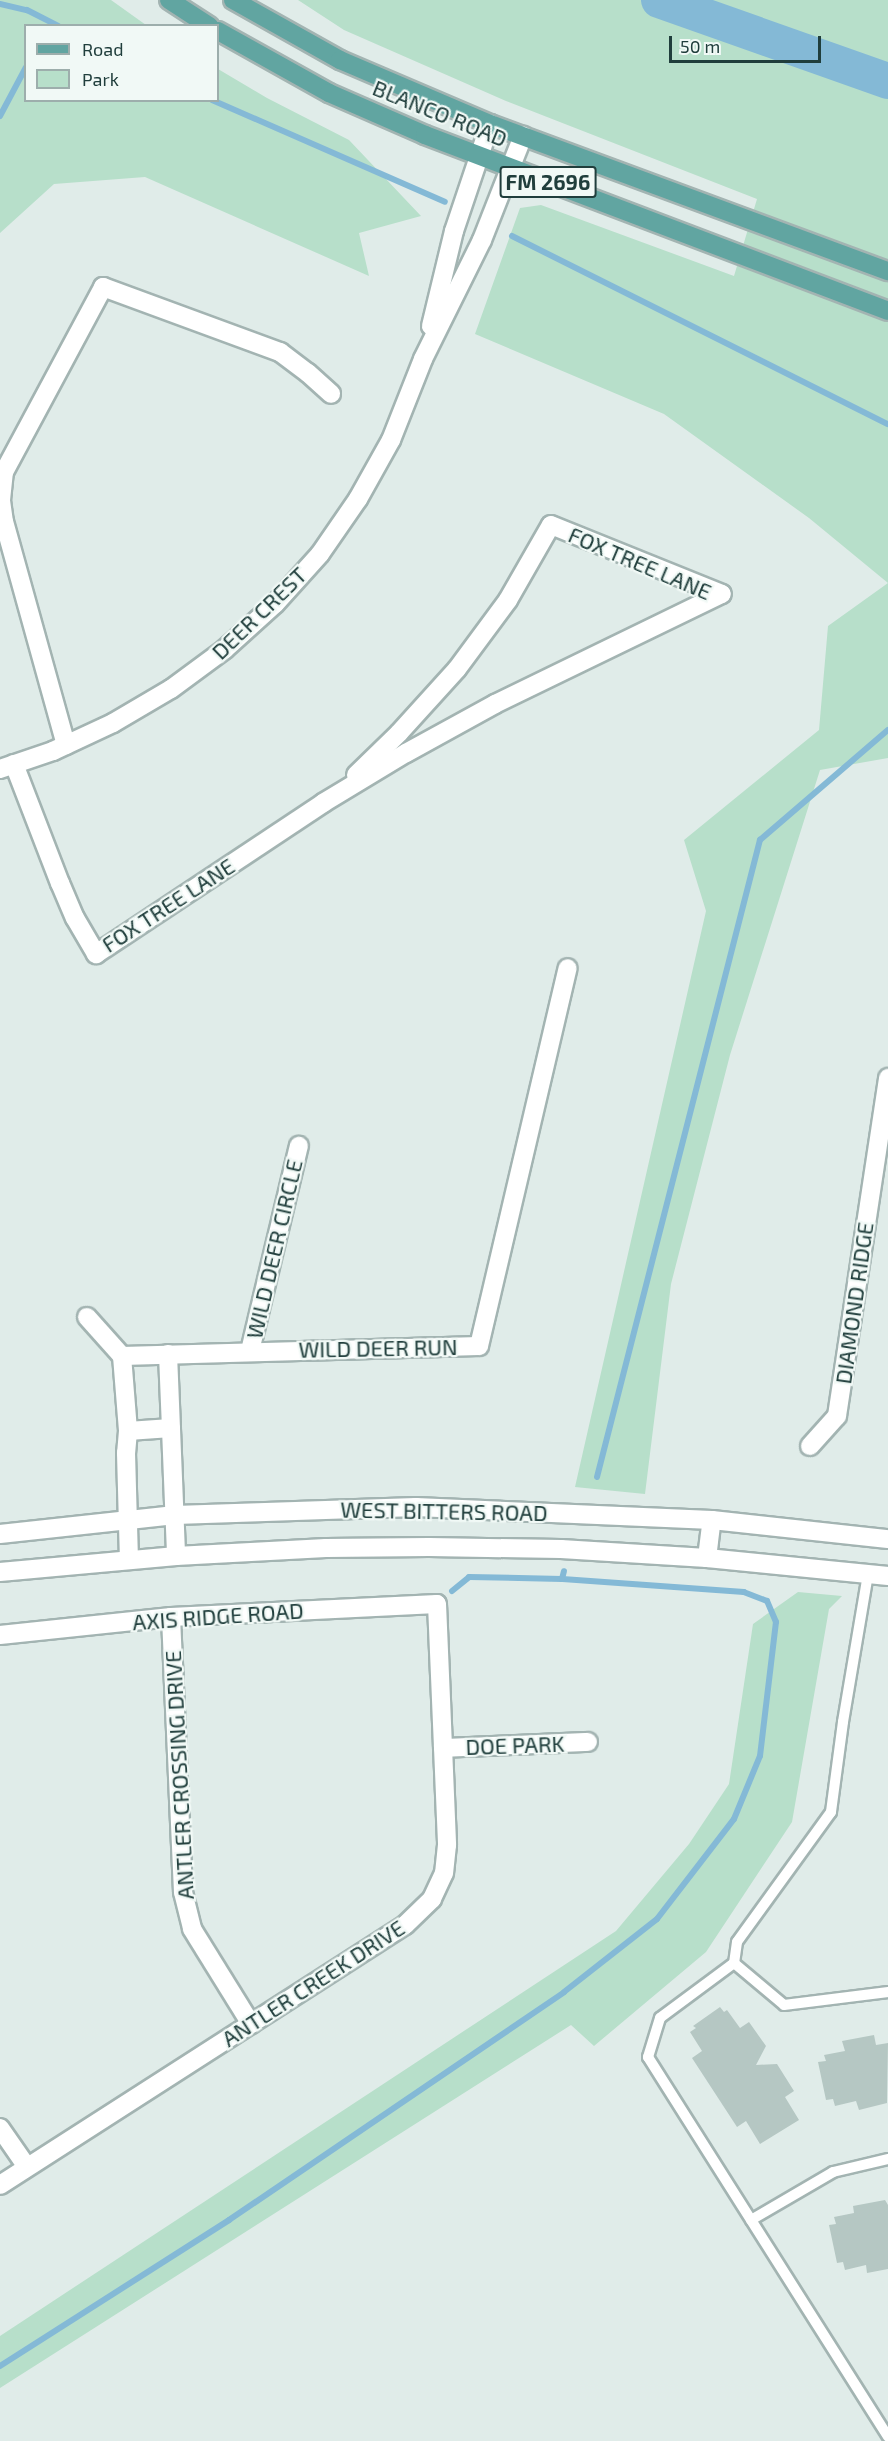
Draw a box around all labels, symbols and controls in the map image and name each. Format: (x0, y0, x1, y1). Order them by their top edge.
legend (24, 24, 219, 102)
scale bar (672, 24, 824, 62)
text: 50 m (680, 35, 720, 57)
text: Road (82, 38, 123, 60)
text: Park (82, 68, 119, 90)
street label: BLANCO ROAD (369, 74, 511, 152)
road number: FM 2696 (498, 164, 598, 200)
street label: FOX TREE LANE (564, 521, 716, 605)
street label: DEER CREST (206, 561, 312, 665)
street label: FOX TREE LANE (97, 852, 239, 958)
street label: WILD DEER CIRCLE (241, 1157, 307, 1341)
street label: DIAMOND RIDGE (830, 1220, 878, 1386)
street label: WILD DEER RUN (298, 1333, 458, 1363)
street label: WEST BITTERS ROAD (340, 1496, 548, 1526)
street label: AXIS RIDGE ROAD (131, 1597, 305, 1635)
street label: ANTLER CROSSING DRIVE (159, 1650, 199, 1900)
street label: DOE PARK (465, 1730, 565, 1760)
street label: ANTLER CREEK DRIVE (217, 1914, 409, 2052)

